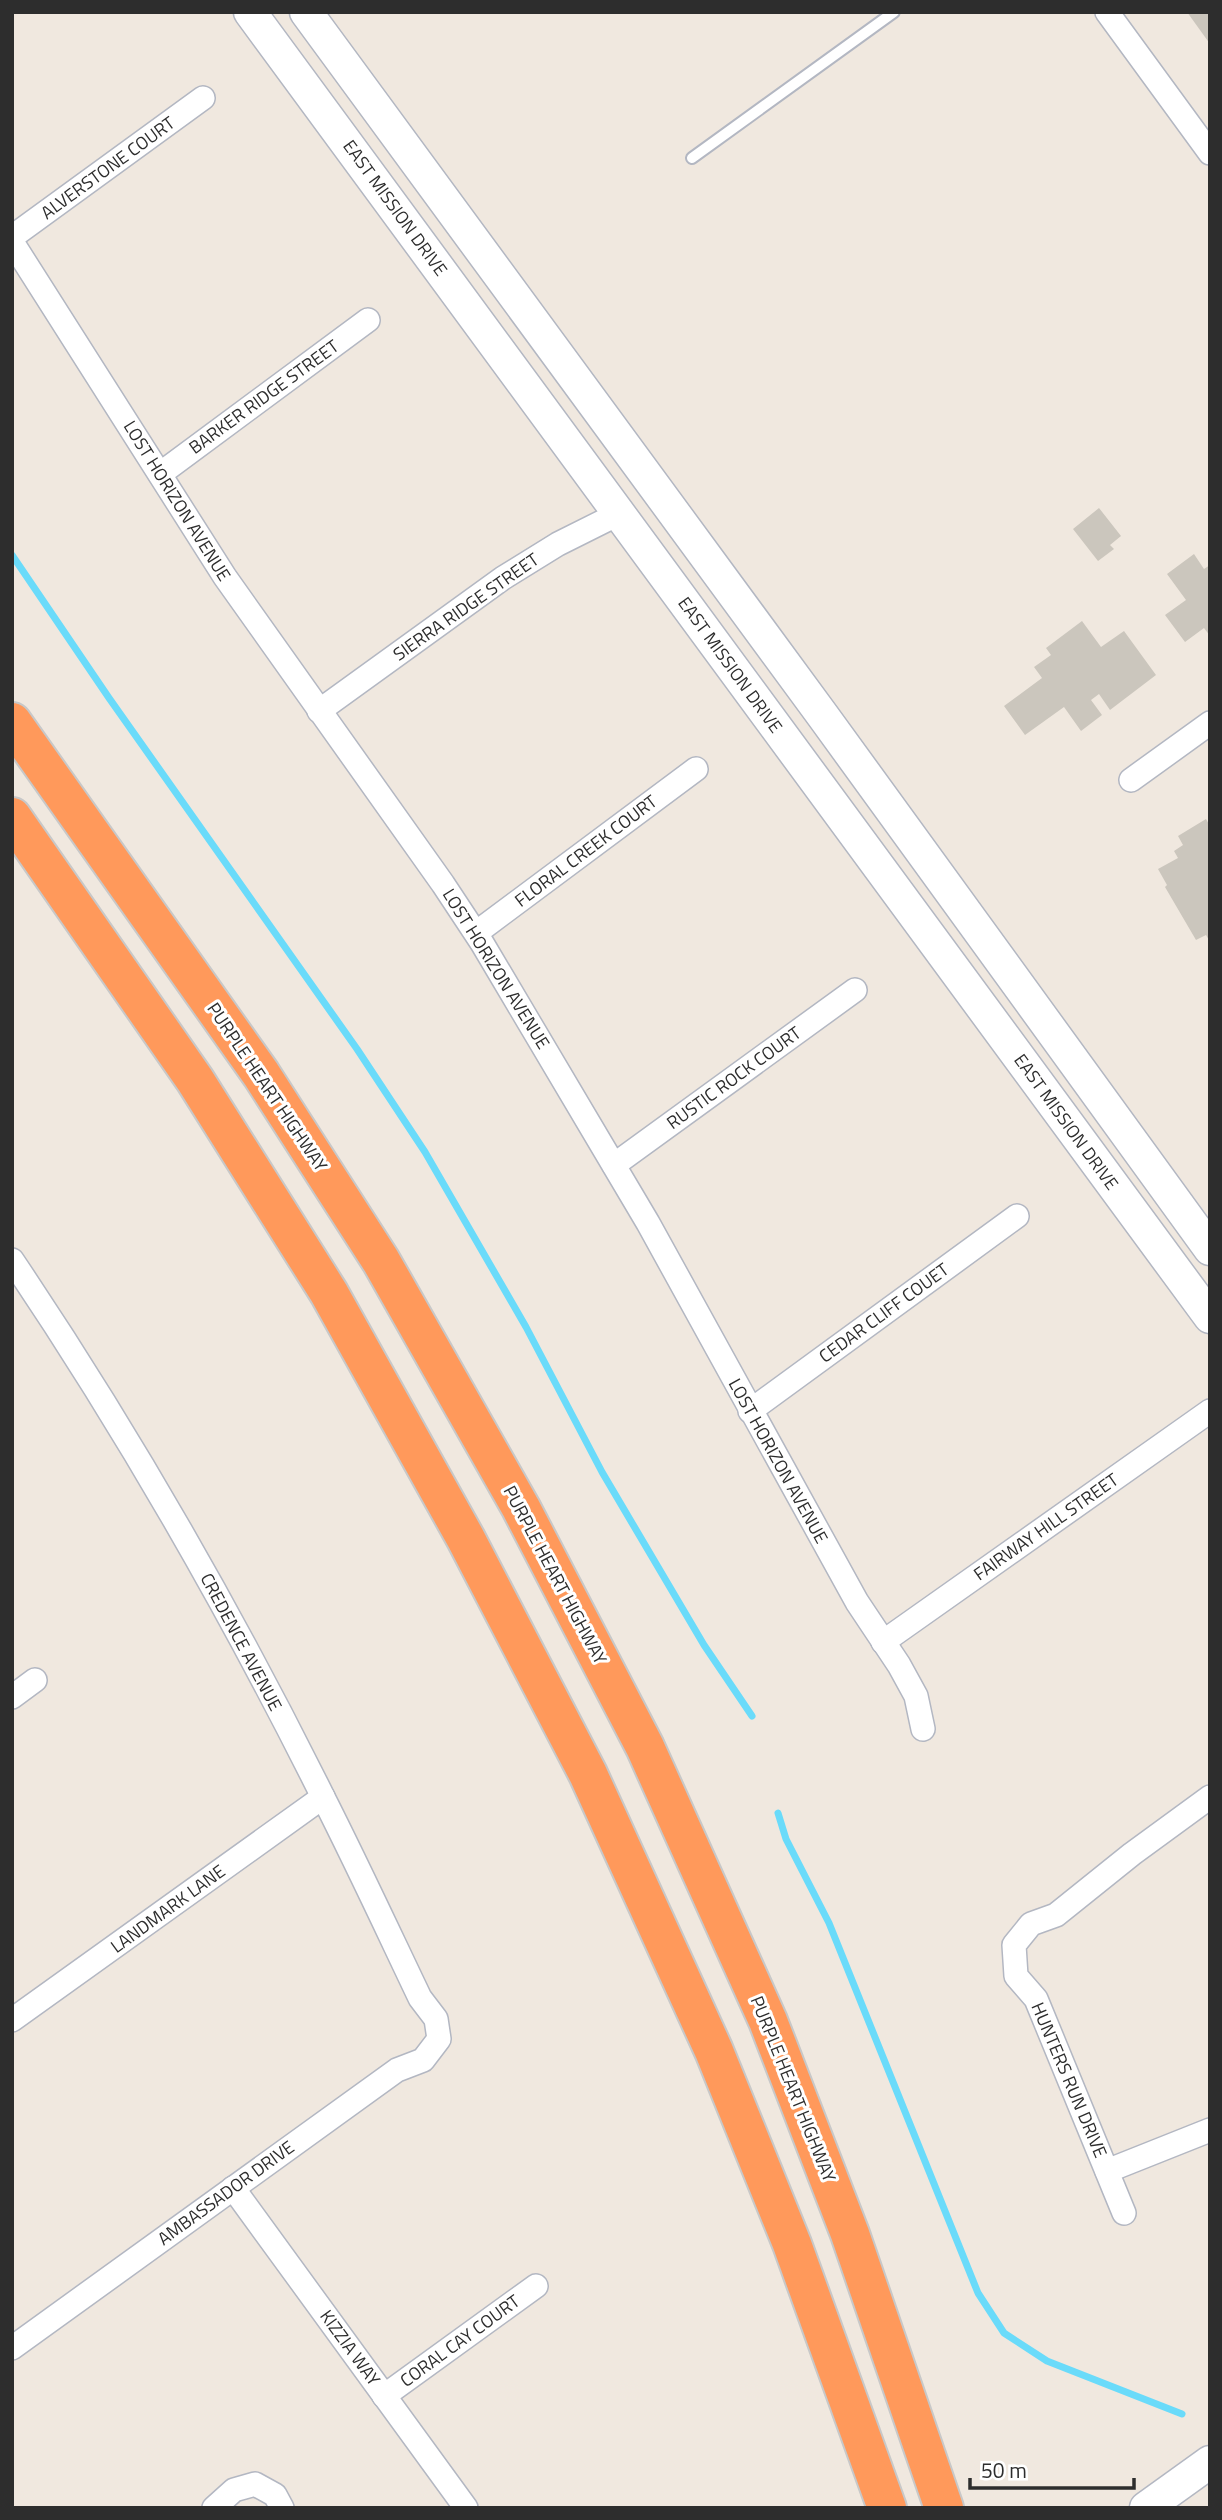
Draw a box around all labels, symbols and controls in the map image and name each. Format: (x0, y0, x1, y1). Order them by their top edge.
street label: ALVERSTONE COURT (35, 109, 181, 226)
street label: EAST MISSION DRIVE (337, 134, 454, 282)
street label: BARKER RIDGE STREET (183, 333, 345, 460)
street label: LOST HORIZON AVENUE (117, 415, 238, 586)
street label: SIERRA RIDGE STREET (387, 546, 545, 667)
street label: EAST MISSION DRIVE (672, 591, 789, 739)
street label: FLORAL CREEK COURT (509, 788, 663, 913)
street label: LOST HORIZON AVENUE (436, 883, 557, 1054)
street label: PURPLE HEART HIGHWAY (201, 997, 334, 1177)
street label: RUSTIC ROCK COURT (661, 1019, 807, 1136)
street label: EAST MISSION DRIVE (1008, 1048, 1125, 1196)
street label: CEDAR CLIFF COUET (813, 1256, 955, 1369)
street label: LOST HORIZON AVENUE (722, 1373, 835, 1548)
street label: FAIRWAY HILL STREET (968, 1466, 1124, 1587)
street label: PURPLE HEART HIGHWAY (497, 1481, 614, 1669)
street label: CREDENCE AVENUE (194, 1568, 289, 1716)
street label: LANDMARK LANE (105, 1858, 231, 1959)
street label: PURPLE HEART HIGHWAY (744, 1992, 843, 2186)
street label: HUNTERS RUN DRIVE (1025, 1998, 1114, 2162)
street label: AMBASSADOR DRIVE (152, 2134, 300, 2252)
street label: CORAL CAY COURT (394, 2287, 526, 2393)
street label: KIZZIA WAY (314, 2304, 387, 2392)
scale bar (970, 2446, 1134, 2490)
text: 50 m (981, 2454, 1027, 2486)

